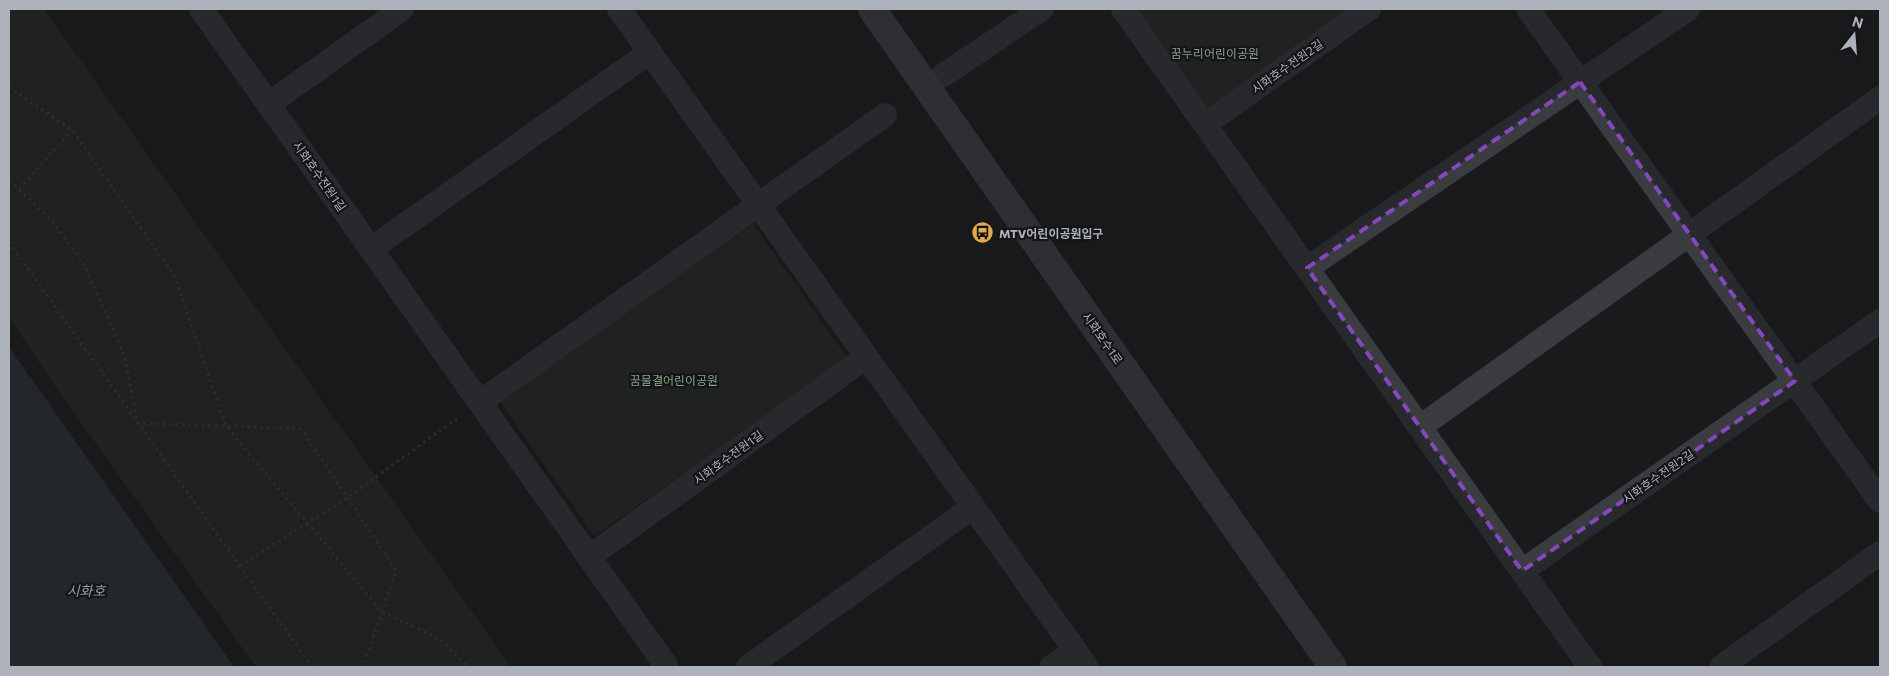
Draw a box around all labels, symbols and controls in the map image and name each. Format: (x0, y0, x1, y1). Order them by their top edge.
north arrow (1829, 10, 1879, 60)
text: N (1850, 12, 1865, 32)
street label: 시화호수전원2길 (1249, 36, 1325, 96)
park label: 꿈누리어린이공원 (1171, 46, 1259, 60)
street label: 시화호수전원1길 (291, 138, 349, 214)
bus stop icon: MTV어린이공원입구 (971, 221, 995, 245)
place label: MTV어린이공원입구 (999, 226, 1104, 240)
street label: 시화호수1로 (1080, 309, 1126, 367)
park label: 꿈물결어린이공원 (630, 373, 718, 387)
street label: 시화호수전원1길 (691, 427, 765, 487)
street label: 시화호수전원2길 (1620, 446, 1696, 506)
water label: 시화호 (67, 582, 106, 599)

